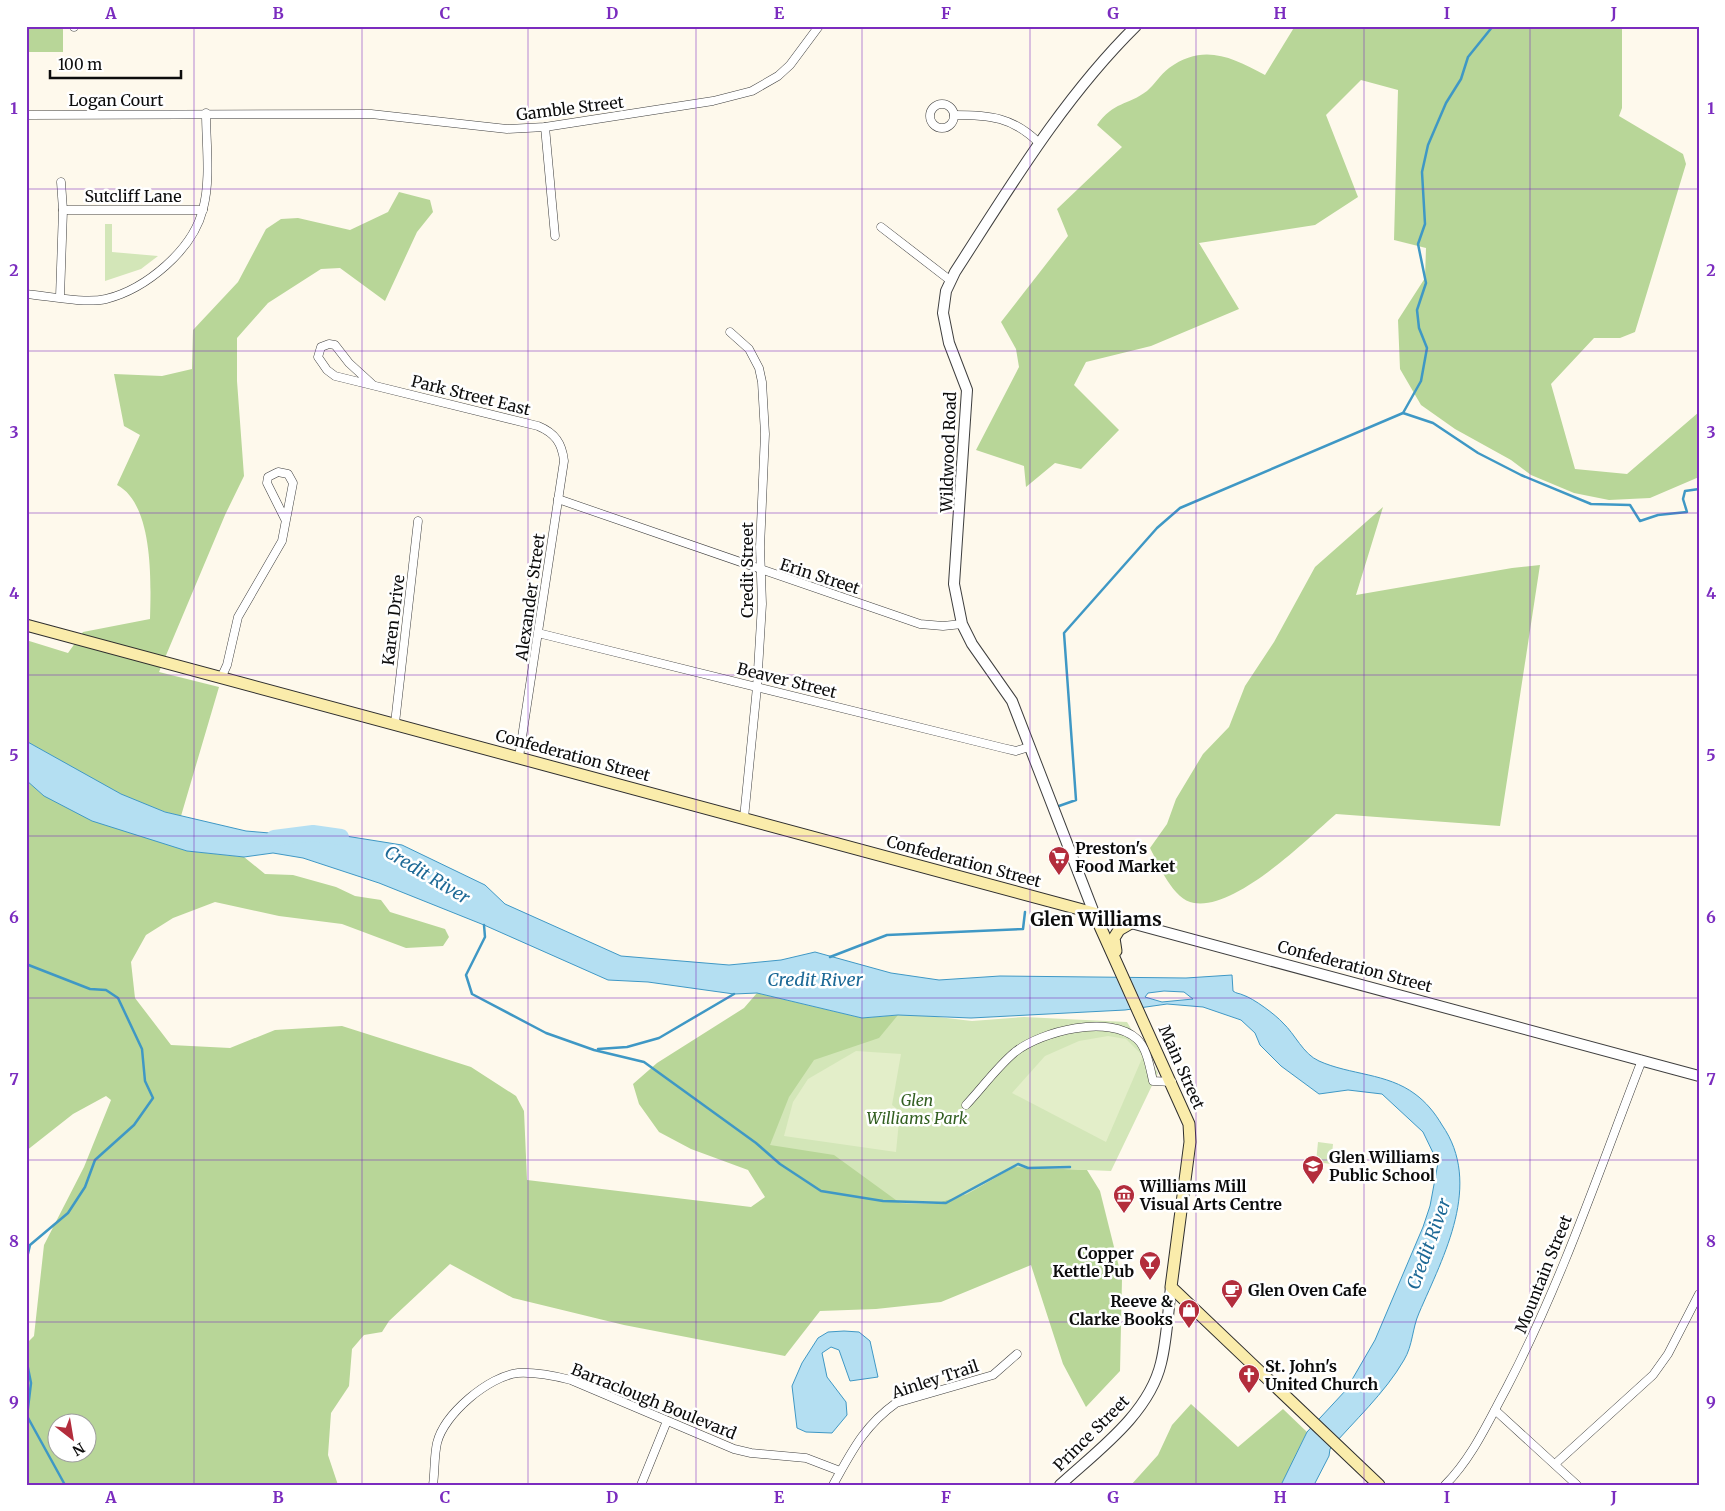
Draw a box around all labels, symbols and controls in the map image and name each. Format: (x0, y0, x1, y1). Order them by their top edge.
text: A (104, 3, 117, 23)
text: B (272, 3, 284, 23)
text: C (440, 3, 450, 23)
text: D (606, 3, 618, 23)
text: E (774, 3, 785, 23)
text: F (941, 3, 951, 23)
text: G (1107, 3, 1119, 23)
text: H (1273, 3, 1287, 23)
text: I (1444, 3, 1450, 23)
text: J (1610, 3, 1617, 23)
scale bar (50, 48, 181, 80)
text: 100 m (58, 55, 102, 74)
street label: Logan Court (68, 90, 164, 110)
street label: Gamble Street (515, 91, 626, 125)
text: 1 (10, 98, 18, 118)
text: 1 (1707, 98, 1715, 118)
street label: Sutcliff Lane (84, 186, 182, 206)
text: 2 (9, 260, 19, 280)
text: 2 (1706, 260, 1716, 280)
street label: Park Street East (409, 370, 534, 420)
street label: Wildwood Road (936, 391, 960, 514)
text: 3 (9, 422, 19, 442)
text: 3 (1706, 422, 1716, 442)
street label: Credit Street (737, 521, 757, 618)
street label: Alexander Street (511, 531, 549, 663)
street label: Erin Street (778, 554, 863, 599)
street label: Karen Drive (378, 574, 408, 666)
text: 4 (9, 583, 19, 603)
text: 4 (1706, 583, 1716, 603)
street label: Beaver Street (735, 658, 840, 702)
street label: Confederation Street (494, 725, 653, 785)
text: 5 (9, 745, 19, 765)
text: 5 (1706, 745, 1716, 765)
street label: Confederation Street (885, 831, 1044, 891)
place label: Preston's Food Market (1075, 838, 1176, 876)
water label: Credit River (380, 840, 475, 909)
supermarket icon: Preston's Food Market (1047, 845, 1071, 876)
text: 6 (9, 907, 19, 927)
district label: Glen Williams (1030, 907, 1162, 931)
text: 6 (1706, 907, 1716, 927)
street label: Confederation Street (1276, 936, 1435, 996)
water label: Credit River (767, 968, 863, 991)
street label: Main Street (1155, 1022, 1210, 1113)
text: 7 (9, 1069, 19, 1089)
text: 7 (1706, 1069, 1716, 1089)
park label: Glen Williams Park (866, 1090, 968, 1128)
place label: Glen Williams Public School (1329, 1147, 1440, 1185)
school or university icon: Glen Williams Public School (1301, 1154, 1325, 1185)
place label: Williams Mill Visual Arts Centre (1139, 1176, 1282, 1214)
museum icon: Williams Mill Visual Arts Centre (1112, 1183, 1136, 1214)
water label: Credit River (1401, 1194, 1456, 1293)
street label: Mountain Street (1510, 1211, 1576, 1336)
text: 8 (9, 1231, 19, 1251)
text: 8 (1706, 1231, 1716, 1251)
place label: Copper Kettle Pub (1053, 1243, 1135, 1281)
bar icon: Copper Kettle Pub (1138, 1250, 1162, 1281)
cafe icon: Glen Oven Cafe (1220, 1278, 1244, 1309)
place label: Glen Oven Cafe (1248, 1280, 1367, 1300)
place label: Reeve & Clarke Books (1069, 1291, 1173, 1329)
shop icon: Reeve & Clarke Books (1177, 1298, 1201, 1329)
street label: Ainley Trail (888, 1356, 981, 1403)
place label: St. John's United Church (1265, 1356, 1378, 1394)
street label: Barraclough Boulevard (569, 1359, 740, 1443)
church icon: St. John's United Church (1237, 1363, 1261, 1394)
street label: Prince Street (1049, 1390, 1134, 1475)
text: 9 (9, 1392, 19, 1412)
text: 9 (1706, 1392, 1716, 1412)
north arrow (48, 1414, 98, 1464)
text: N (69, 1439, 88, 1460)
text: A (104, 1487, 117, 1507)
text: B (272, 1487, 284, 1507)
text: C (440, 1487, 450, 1507)
text: D (606, 1487, 618, 1507)
text: E (774, 1487, 785, 1507)
text: F (941, 1487, 951, 1507)
text: G (1107, 1487, 1119, 1507)
text: H (1273, 1487, 1287, 1507)
text: I (1444, 1487, 1450, 1507)
text: J (1610, 1487, 1617, 1507)

